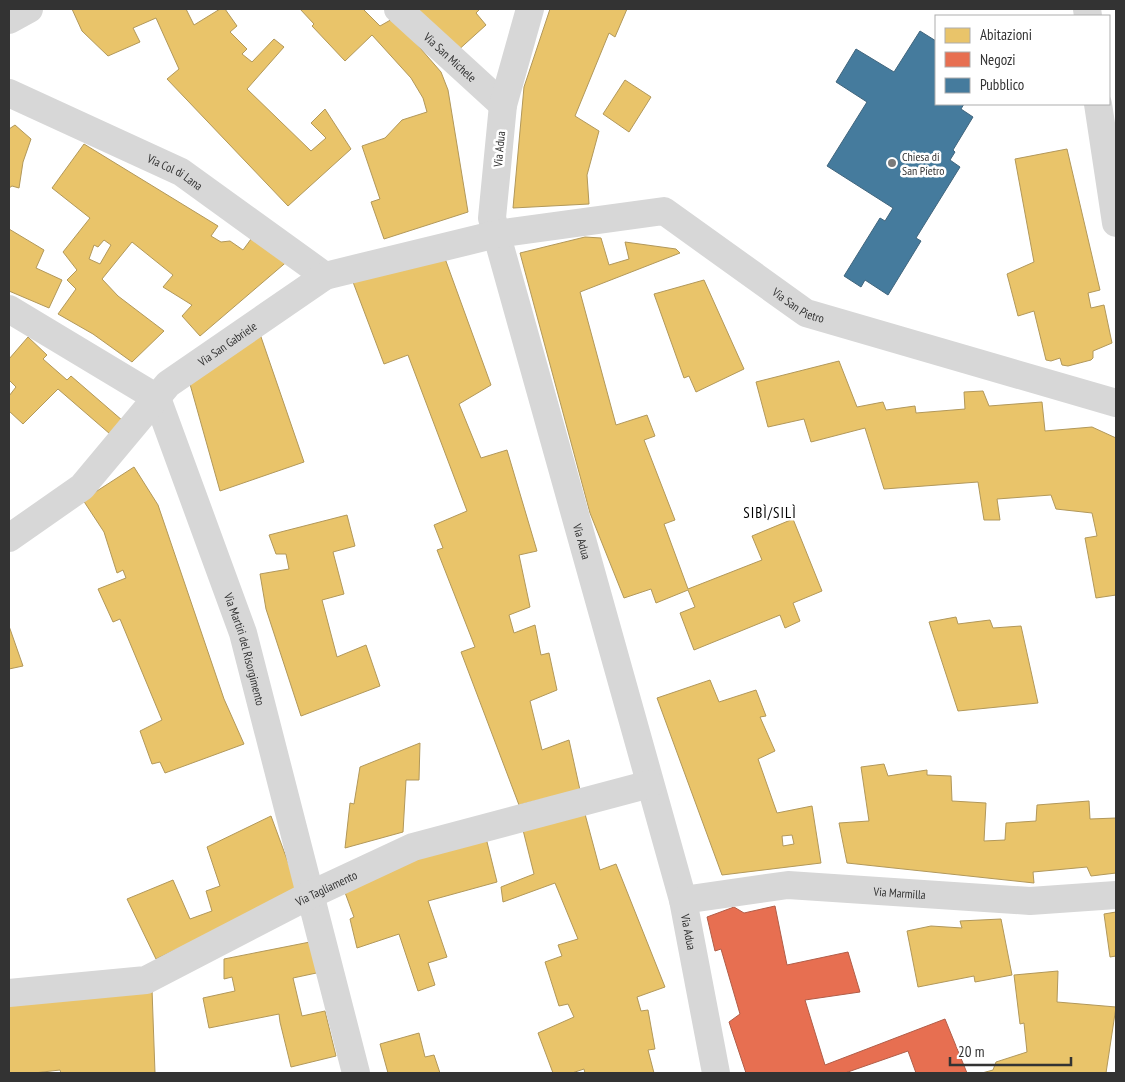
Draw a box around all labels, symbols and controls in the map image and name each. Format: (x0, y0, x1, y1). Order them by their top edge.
legend (935, 15, 1110, 105)
text: Abitazioni (980, 25, 1032, 44)
street label: Via San Michele (420, 28, 480, 85)
text: Negozi (980, 50, 1016, 69)
text: Pubblico (980, 75, 1024, 94)
street label: Via Adua (490, 130, 508, 169)
place label: Chiesa di San Pietro (902, 149, 945, 178)
street label: Via Col di Lana (144, 150, 206, 193)
marker: Chiesa di San Pietro (886, 157, 898, 169)
street label: Via San Pietro (769, 283, 826, 325)
street label: Via San Gabriele (194, 318, 259, 369)
district label: SIBÌ/SILÌ (743, 503, 797, 522)
street label: Via Adua (570, 521, 595, 561)
street label: Via Martiri del Risorgimento (221, 590, 269, 707)
street label: Via Tagliamento (292, 867, 359, 909)
street label: Via Marmilla (872, 883, 926, 902)
street label: Via Adua (678, 912, 700, 951)
scale bar (950, 1034, 1071, 1066)
text: 20 m (958, 1042, 984, 1061)

